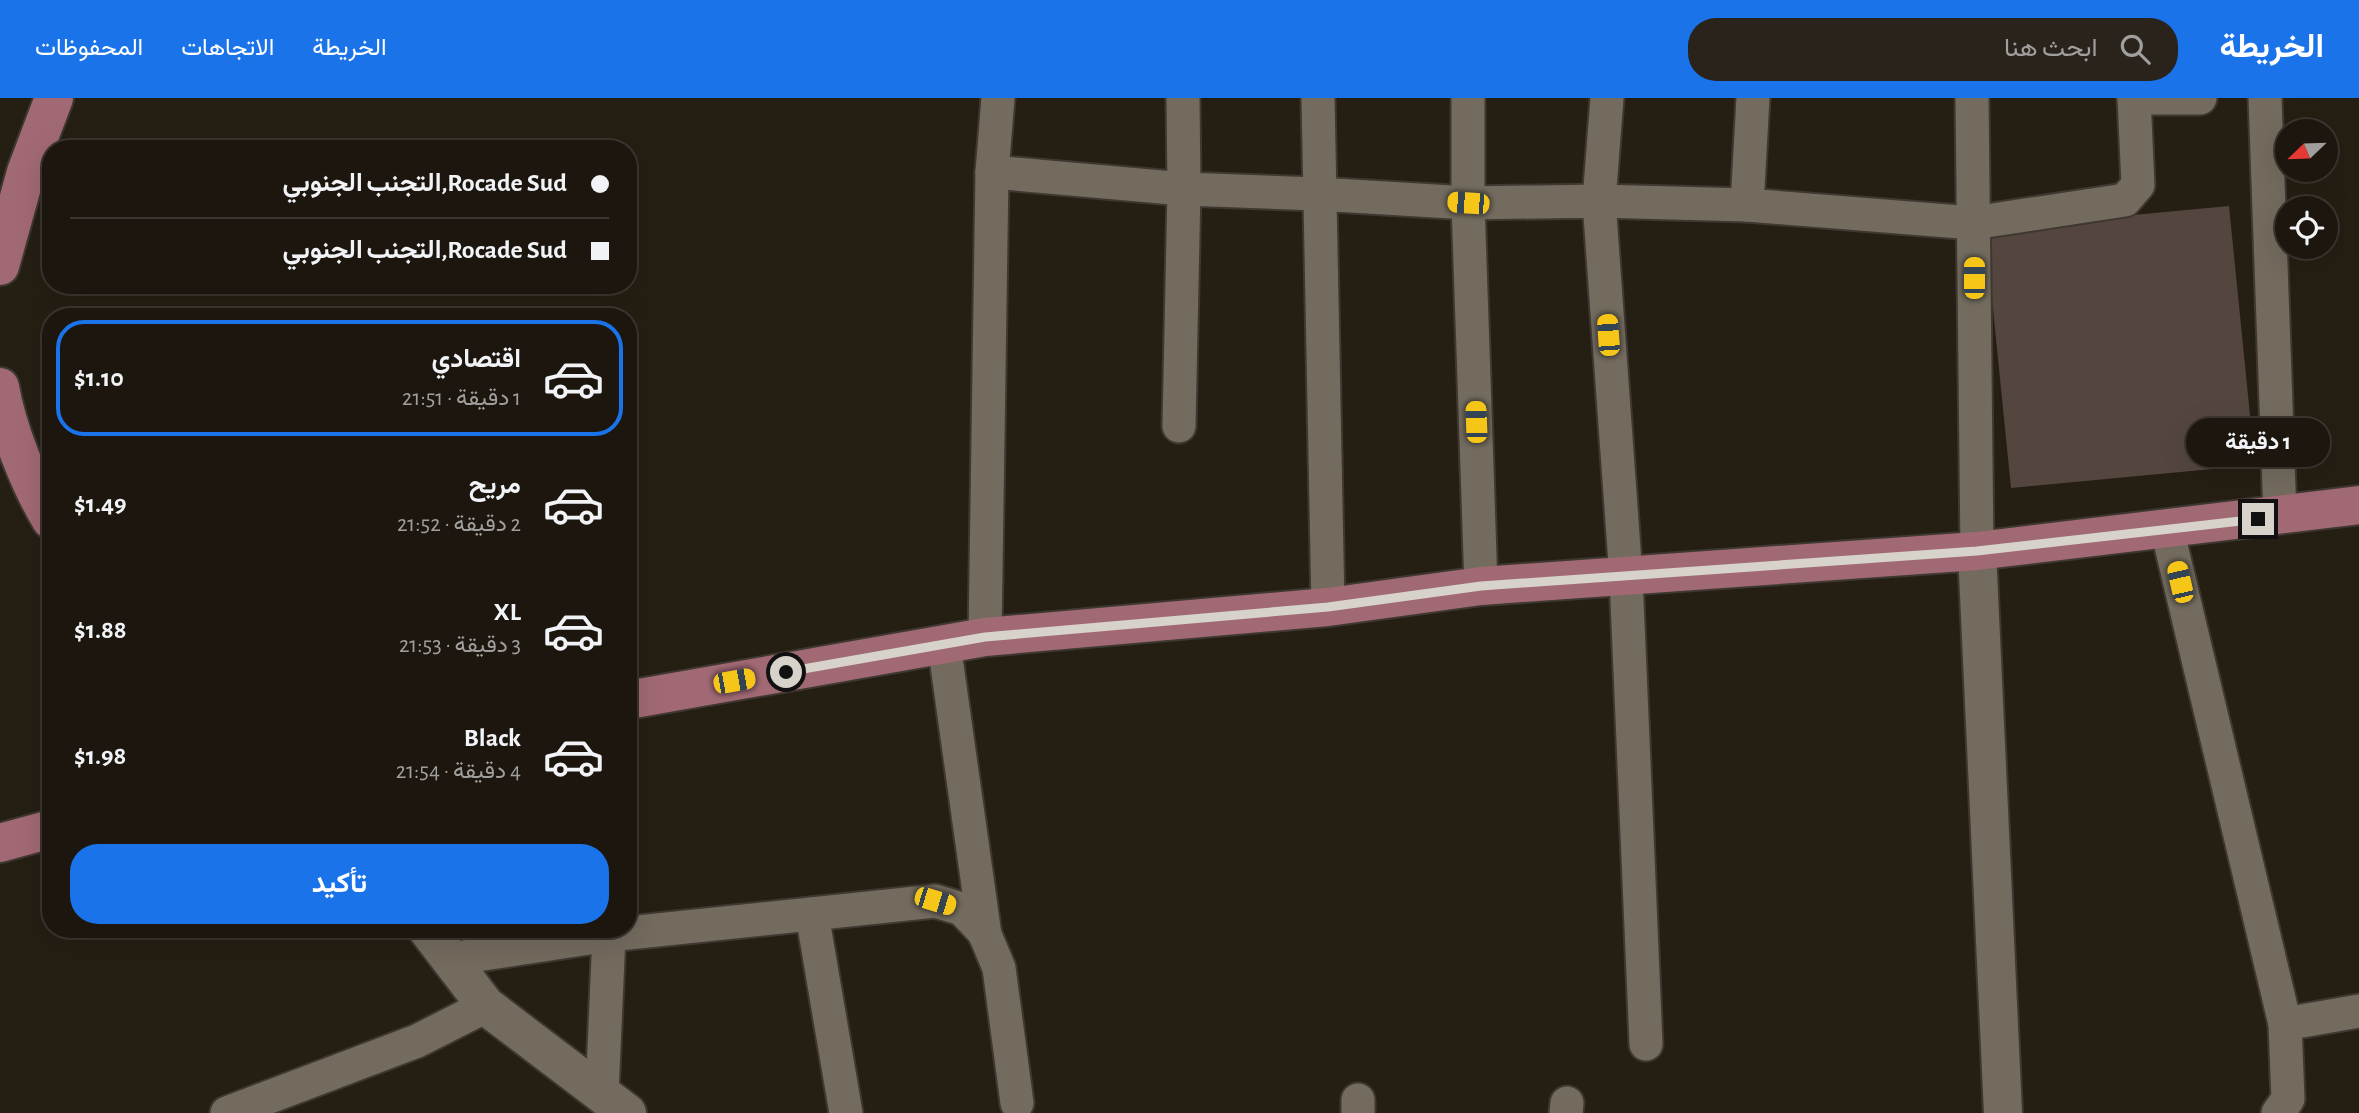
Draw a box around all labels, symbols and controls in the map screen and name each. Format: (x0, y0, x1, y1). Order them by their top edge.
search box (1688, 18, 2178, 81)
icon: search (2116, 30, 2154, 68)
text: الخريطة (2220, 31, 2324, 64)
text: ابحث هنا (2004, 35, 2098, 61)
text: المحفوظات (35, 36, 143, 60)
text: الاتجاهات (181, 36, 274, 60)
text: الخريطة (312, 36, 387, 60)
north arrow (2275, 119, 2338, 182)
map controls (2275, 119, 2338, 259)
text: Rocade Sud,التجنب الجنوبي (282, 170, 567, 196)
car (1447, 191, 1490, 215)
button: locate (2275, 196, 2338, 259)
text: Rocade Sud,التجنب الجنوبي (282, 237, 567, 263)
car (1964, 257, 1985, 299)
car (1597, 313, 1620, 357)
text: اقتصادي (432, 346, 521, 372)
icon: car (542, 347, 605, 410)
text: $1.10 (74, 365, 124, 391)
text: 1 دقيقة · 21:51 (402, 387, 521, 410)
car (1465, 401, 1488, 443)
callout: 1 دقيقة (2186, 418, 2330, 466)
text: 1 دقيقة (2225, 431, 2291, 454)
text: مريح (469, 472, 521, 498)
icon: car (542, 473, 605, 536)
text: $1.49 (74, 491, 127, 517)
route end (2242, 503, 2274, 535)
text: 2 دقيقة · 21:52 (397, 513, 521, 536)
car (2166, 559, 2195, 605)
text: XL (494, 599, 521, 625)
icon: car (542, 599, 605, 662)
text: $1.88 (74, 617, 127, 643)
text: 3 دقيقة · 21:53 (399, 634, 521, 657)
route start (770, 656, 802, 688)
car (712, 667, 757, 695)
text: Black (464, 725, 521, 751)
icon: car (542, 725, 605, 788)
text: $1.98 (74, 743, 126, 769)
text: 4 دقيقة · 21:54 (396, 760, 521, 783)
button: تأكيد (70, 844, 609, 924)
car (912, 885, 959, 917)

